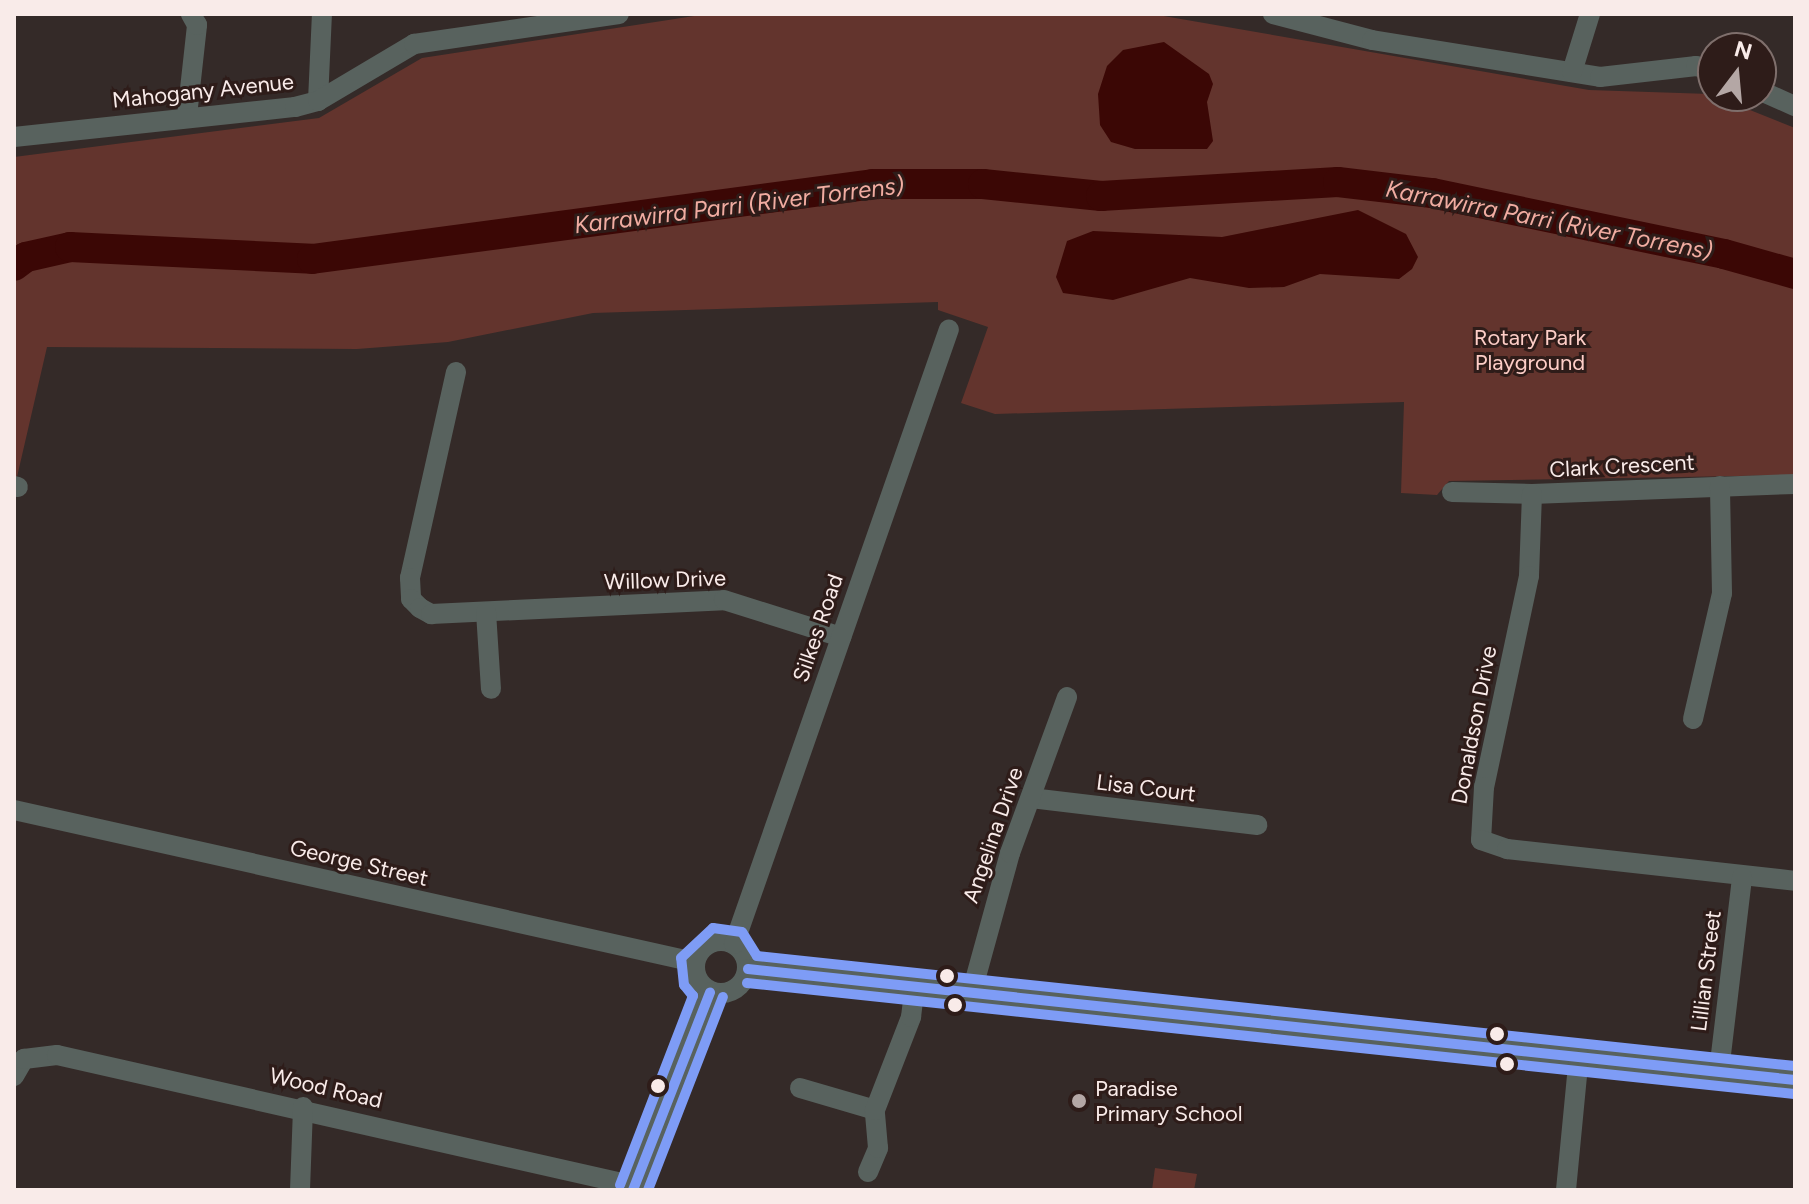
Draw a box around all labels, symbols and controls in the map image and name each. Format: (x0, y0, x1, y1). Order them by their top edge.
north arrow (1697, 32, 1777, 112)
text: N (1731, 35, 1755, 66)
street label: Mahogany Avenue (111, 68, 295, 114)
water label: Karrawirra Parri (River Torrens) (572, 170, 906, 240)
water label: Karrawirra Parri (River Torrens) (1383, 174, 1715, 266)
park label: Rotary Park Playground (1474, 324, 1586, 376)
street label: Clark Crescent (1549, 449, 1695, 483)
street label: Willow Drive (604, 565, 726, 595)
street label: Silkes Road (787, 571, 849, 685)
street label: Donaldson Drive (1446, 644, 1502, 806)
street label: Angelina Drive (957, 764, 1029, 906)
street label: Lisa Court (1095, 769, 1197, 807)
street label: George Street (287, 834, 431, 892)
street label: Lillian Street (1685, 909, 1727, 1033)
unlabelled marker (939, 968, 955, 984)
unlabelled marker (947, 997, 963, 1013)
unlabelled marker (1489, 1026, 1505, 1042)
unlabelled marker (1499, 1056, 1515, 1072)
street label: Wood Road (267, 1062, 385, 1114)
place label: Paradise Primary School (1095, 1075, 1243, 1126)
unlabelled marker (650, 1078, 666, 1094)
marker: Paradise Primary School (1070, 1092, 1088, 1110)

